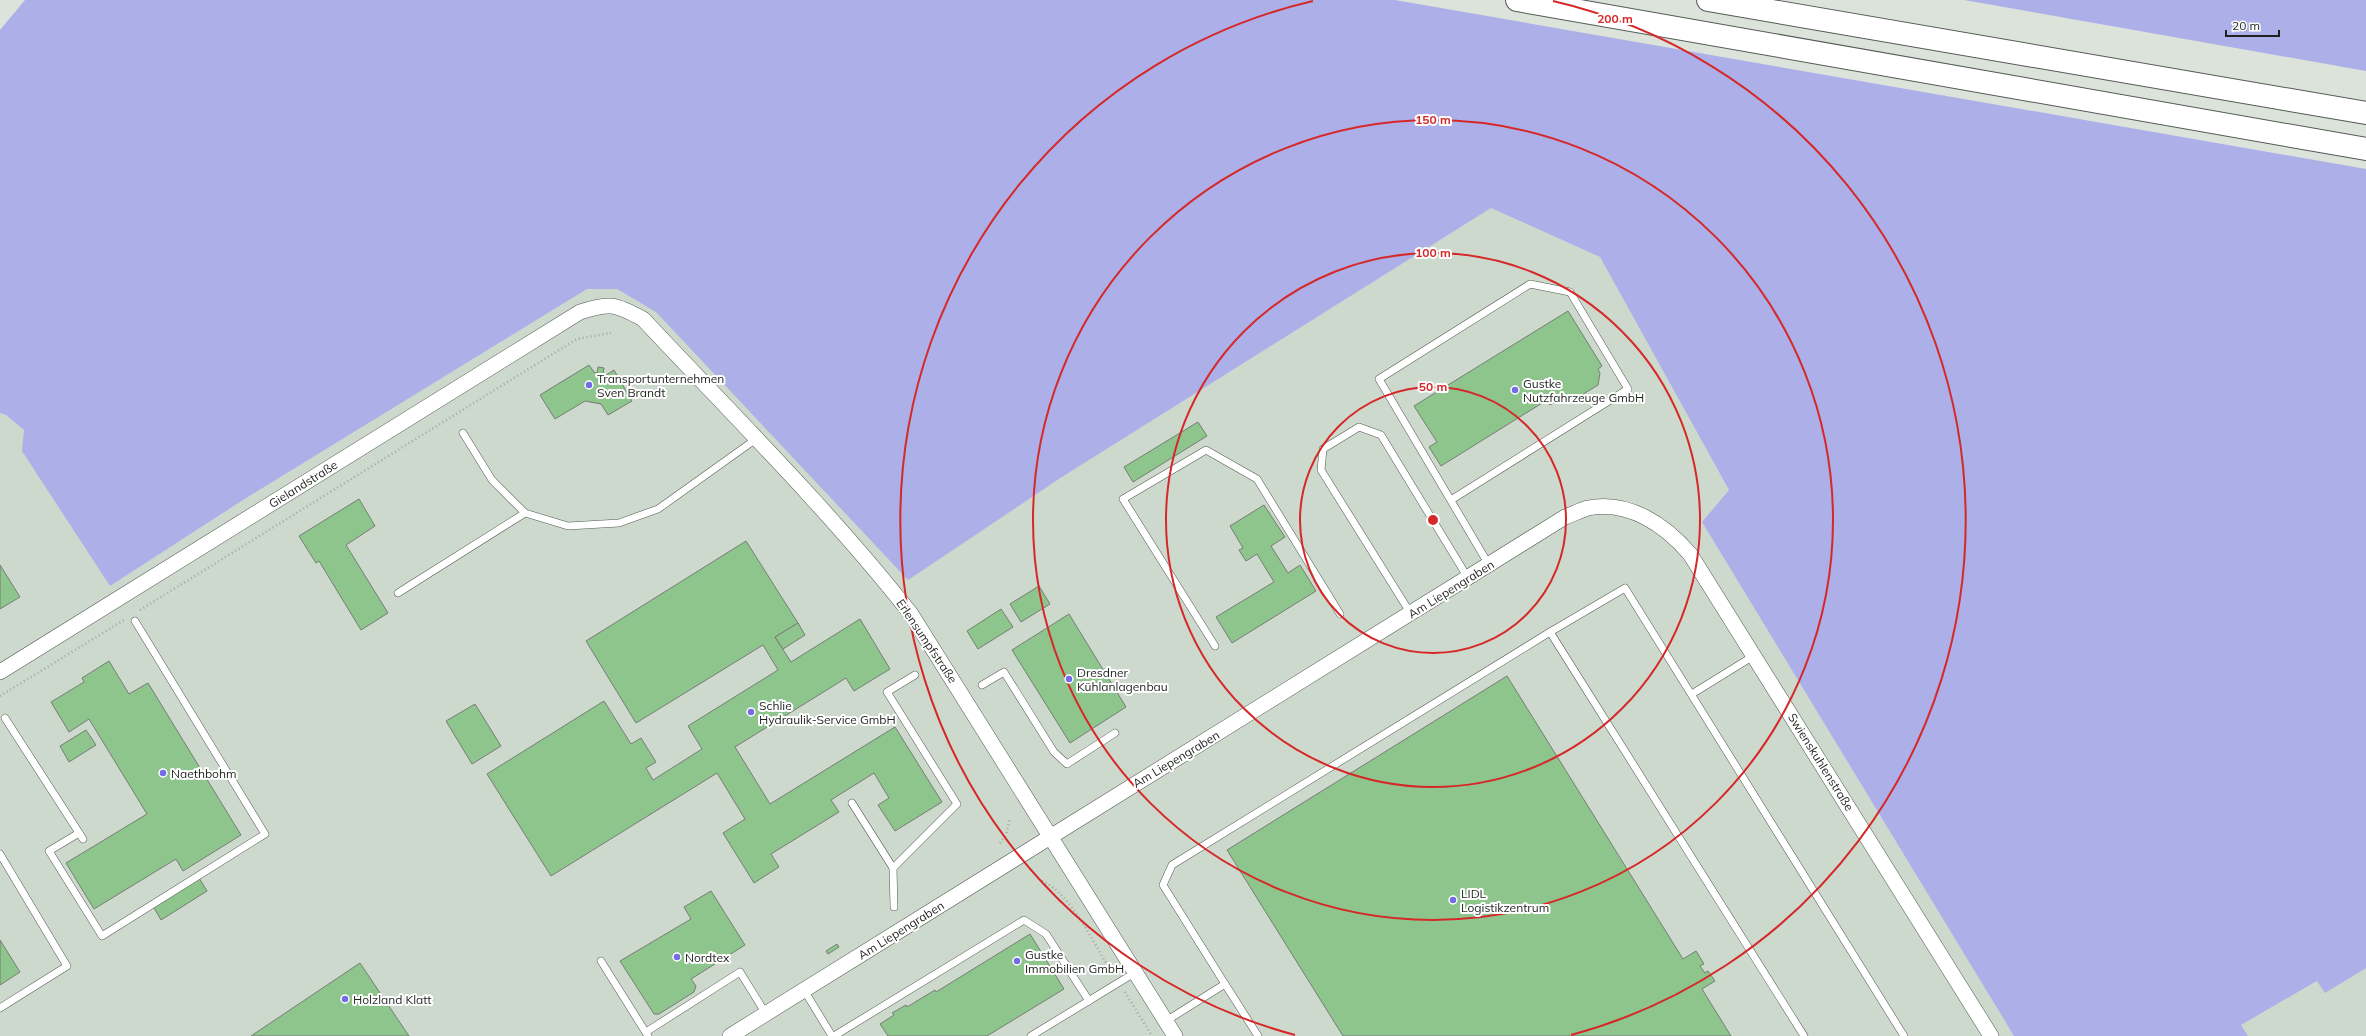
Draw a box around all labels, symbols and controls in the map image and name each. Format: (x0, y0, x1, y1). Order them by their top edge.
text: 200 m (1597, 11, 1633, 26)
scale bar (2226, 12, 2279, 38)
text: 20 m (2232, 18, 2260, 33)
text: 150 m (1415, 112, 1451, 127)
text: 100 m (1415, 245, 1451, 260)
place label: Transportunternehmen Sven Brandt (597, 371, 724, 400)
place label: Gustke Nutzfahrzeuge GmbH (1523, 376, 1644, 405)
text: 50 m (1419, 379, 1447, 394)
marker: Transportunternehmen Sven Brandt (584, 380, 594, 390)
marker: Gustke Nutzfahrzeuge GmbH (1510, 385, 1520, 395)
street label: Gielandstraße (266, 457, 340, 511)
centre of rings (1426, 513, 1440, 527)
street label: Am Liepengraben (1405, 556, 1497, 622)
street label: Erlensumpfstraße (893, 596, 961, 686)
place label: Dresdner Kühlanlagenbau (1077, 665, 1168, 694)
marker: Dresdner Kühlanlagenbau (1064, 674, 1074, 684)
place label: Schlie Hydraulik-Service GmbH (759, 698, 896, 727)
marker: Schlie Hydraulik-Service GmbH (746, 707, 756, 717)
street label: Swienskuhlenstraße (1785, 710, 1857, 814)
street label: Am Liepengraben (1130, 727, 1222, 791)
place label: Naethbohm (171, 766, 237, 781)
marker: Naethbohm (158, 768, 168, 778)
place label: LIDL Logistikzentrum (1461, 886, 1549, 915)
marker: LIDL Logistikzentrum (1448, 895, 1458, 905)
street label: Am Liepengraben (855, 897, 947, 963)
place label: Gustke Immobilien GmbH (1025, 947, 1124, 976)
place label: Nordtex (685, 950, 730, 965)
marker: Nordtex (672, 952, 682, 962)
marker: Gustke Immobilien GmbH (1012, 956, 1022, 966)
place label: Holzland Klatt (353, 992, 431, 1007)
marker: Holzland Klatt (340, 994, 350, 1004)

